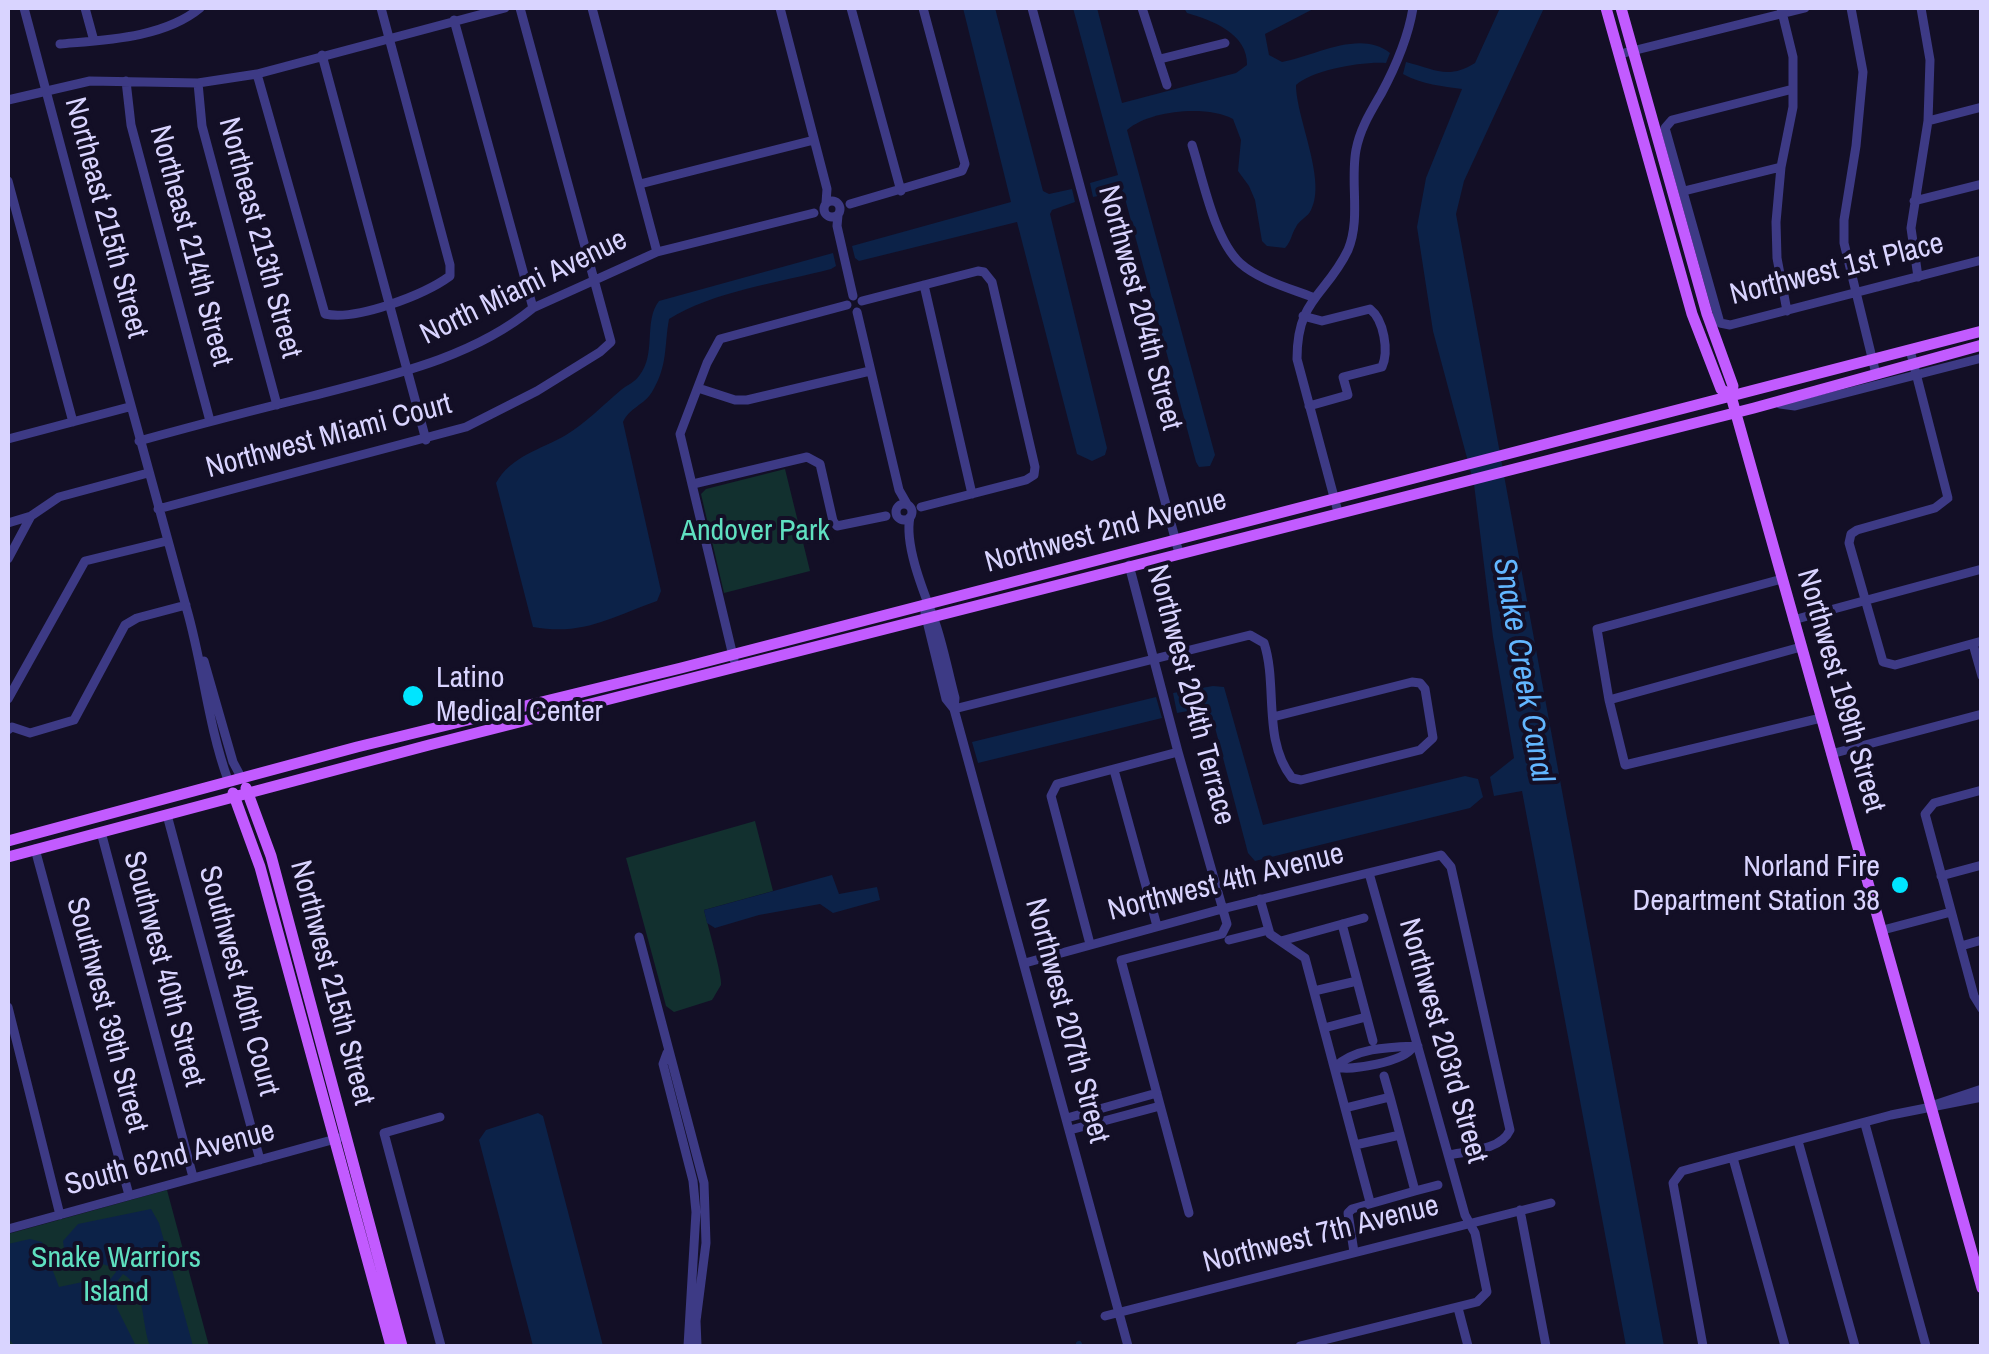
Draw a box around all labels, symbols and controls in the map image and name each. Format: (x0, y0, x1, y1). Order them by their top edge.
street label: Northeast 215th Street (56, 94, 154, 342)
street label: Northeast 213th Street (210, 114, 308, 362)
street label: Northeast 214th Street (141, 122, 239, 370)
street label: Northwest 204th Street (1089, 182, 1189, 434)
street label: North Miami Avenue (415, 222, 633, 354)
street label: Northwest 1st Place (1727, 226, 1947, 314)
street label: Northwest Miami Court (202, 387, 456, 487)
street label: Northwest 2nd Avenue (981, 482, 1231, 582)
park label: Andover Park (680, 514, 830, 550)
water label: Snake Creek Canal (1483, 555, 1561, 785)
street label: Northwest 204th Terrace (1138, 561, 1242, 829)
street label: Northwest 199th Street (1788, 565, 1892, 817)
place label: Latino Medical Center (436, 661, 603, 732)
marker: Latino Medical Center (400, 683, 426, 709)
street label: Northwest 4th Avenue (1104, 836, 1348, 930)
street label: Southwest 40th Street (114, 847, 212, 1091)
place label: Norland Fire Department Station 38 (1632, 850, 1880, 920)
street label: Northwest 215th Street (281, 857, 381, 1109)
street label: Southwest 40th Court (190, 862, 286, 1100)
marker: Norland Fire Department Station 38 (1889, 874, 1911, 896)
street label: Southwest 39th Street (57, 893, 155, 1137)
street label: Northwest 207th Street (1016, 895, 1116, 1147)
street label: Northwest 203rd Street (1390, 914, 1494, 1168)
street label: South 62nd Avenue (61, 1114, 279, 1204)
street label: Northwest 7th Avenue (1199, 1188, 1443, 1282)
park label: Snake Warriors Island (31, 1241, 201, 1312)

